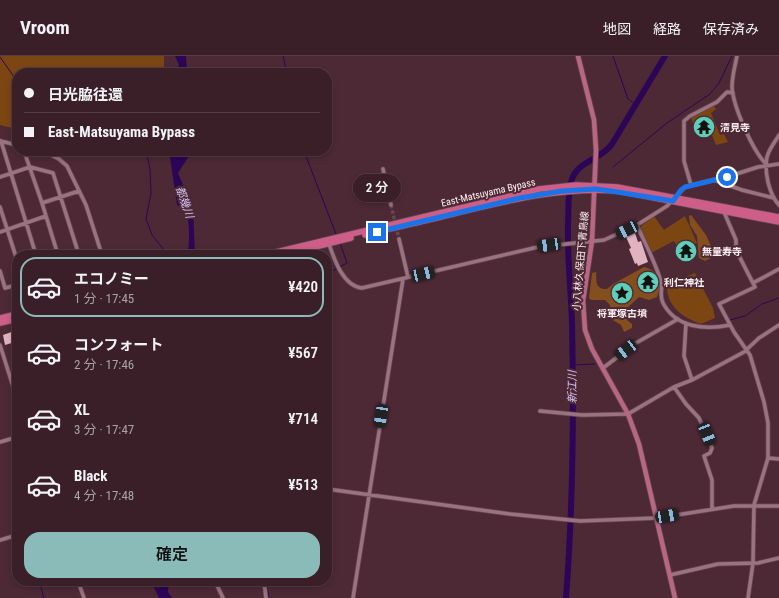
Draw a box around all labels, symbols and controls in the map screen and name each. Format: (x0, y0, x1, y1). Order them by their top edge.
text: Vroom (20, 16, 70, 39)
text: 地図 (603, 21, 631, 37)
text: 経路 (653, 21, 681, 37)
text: 保存済み (703, 21, 759, 37)
text: 日光脇往還 (48, 86, 123, 104)
temple icon: 清見寺 (691, 114, 717, 140)
place label: 清見寺 (720, 122, 750, 133)
text: East-Matsuyama Bypass (48, 123, 195, 141)
route start (718, 168, 736, 186)
callout: 2 分 (353, 174, 401, 202)
street label: East-Matsuyama Bypass (440, 176, 537, 209)
text: 2 分 (366, 180, 388, 195)
water label: 都幾川 (173, 184, 196, 221)
street label: 小八林久保田下青鳥線 (571, 211, 590, 311)
car (614, 219, 640, 241)
route end (368, 223, 386, 241)
car (536, 237, 562, 253)
temple icon: 無量寿寺 (673, 238, 699, 264)
place label: 無量寿寺 (702, 246, 742, 257)
car (410, 265, 436, 283)
icon: car (26, 269, 62, 305)
temple icon: 利仁神社 (635, 269, 661, 295)
text: エコノミー (74, 270, 149, 288)
place label: 利仁神社 (663, 277, 705, 288)
text: ¥420 (288, 278, 318, 296)
place icon: 将軍塚古墳 (609, 280, 635, 306)
text: 1 分 · 17:45 (74, 291, 134, 306)
place label: 将軍塚古墳 (597, 308, 648, 319)
icon: car (26, 335, 62, 371)
text: コンフォート (74, 336, 164, 354)
car (613, 338, 639, 362)
text: ¥567 (288, 344, 318, 362)
text: 2 分 · 17:46 (74, 357, 134, 372)
water label: 新江川 (566, 370, 579, 404)
icon: car (26, 401, 62, 437)
text: XL (74, 401, 90, 419)
car (373, 403, 389, 429)
text: ¥714 (288, 410, 318, 428)
car (697, 421, 717, 447)
text: 3 分 · 17:47 (74, 422, 134, 437)
icon: car (26, 467, 62, 503)
text: Black (74, 467, 107, 485)
text: ¥513 (288, 476, 318, 494)
text: 4 分 · 17:48 (74, 488, 134, 503)
car (654, 508, 680, 524)
button: 確定 (24, 532, 320, 578)

